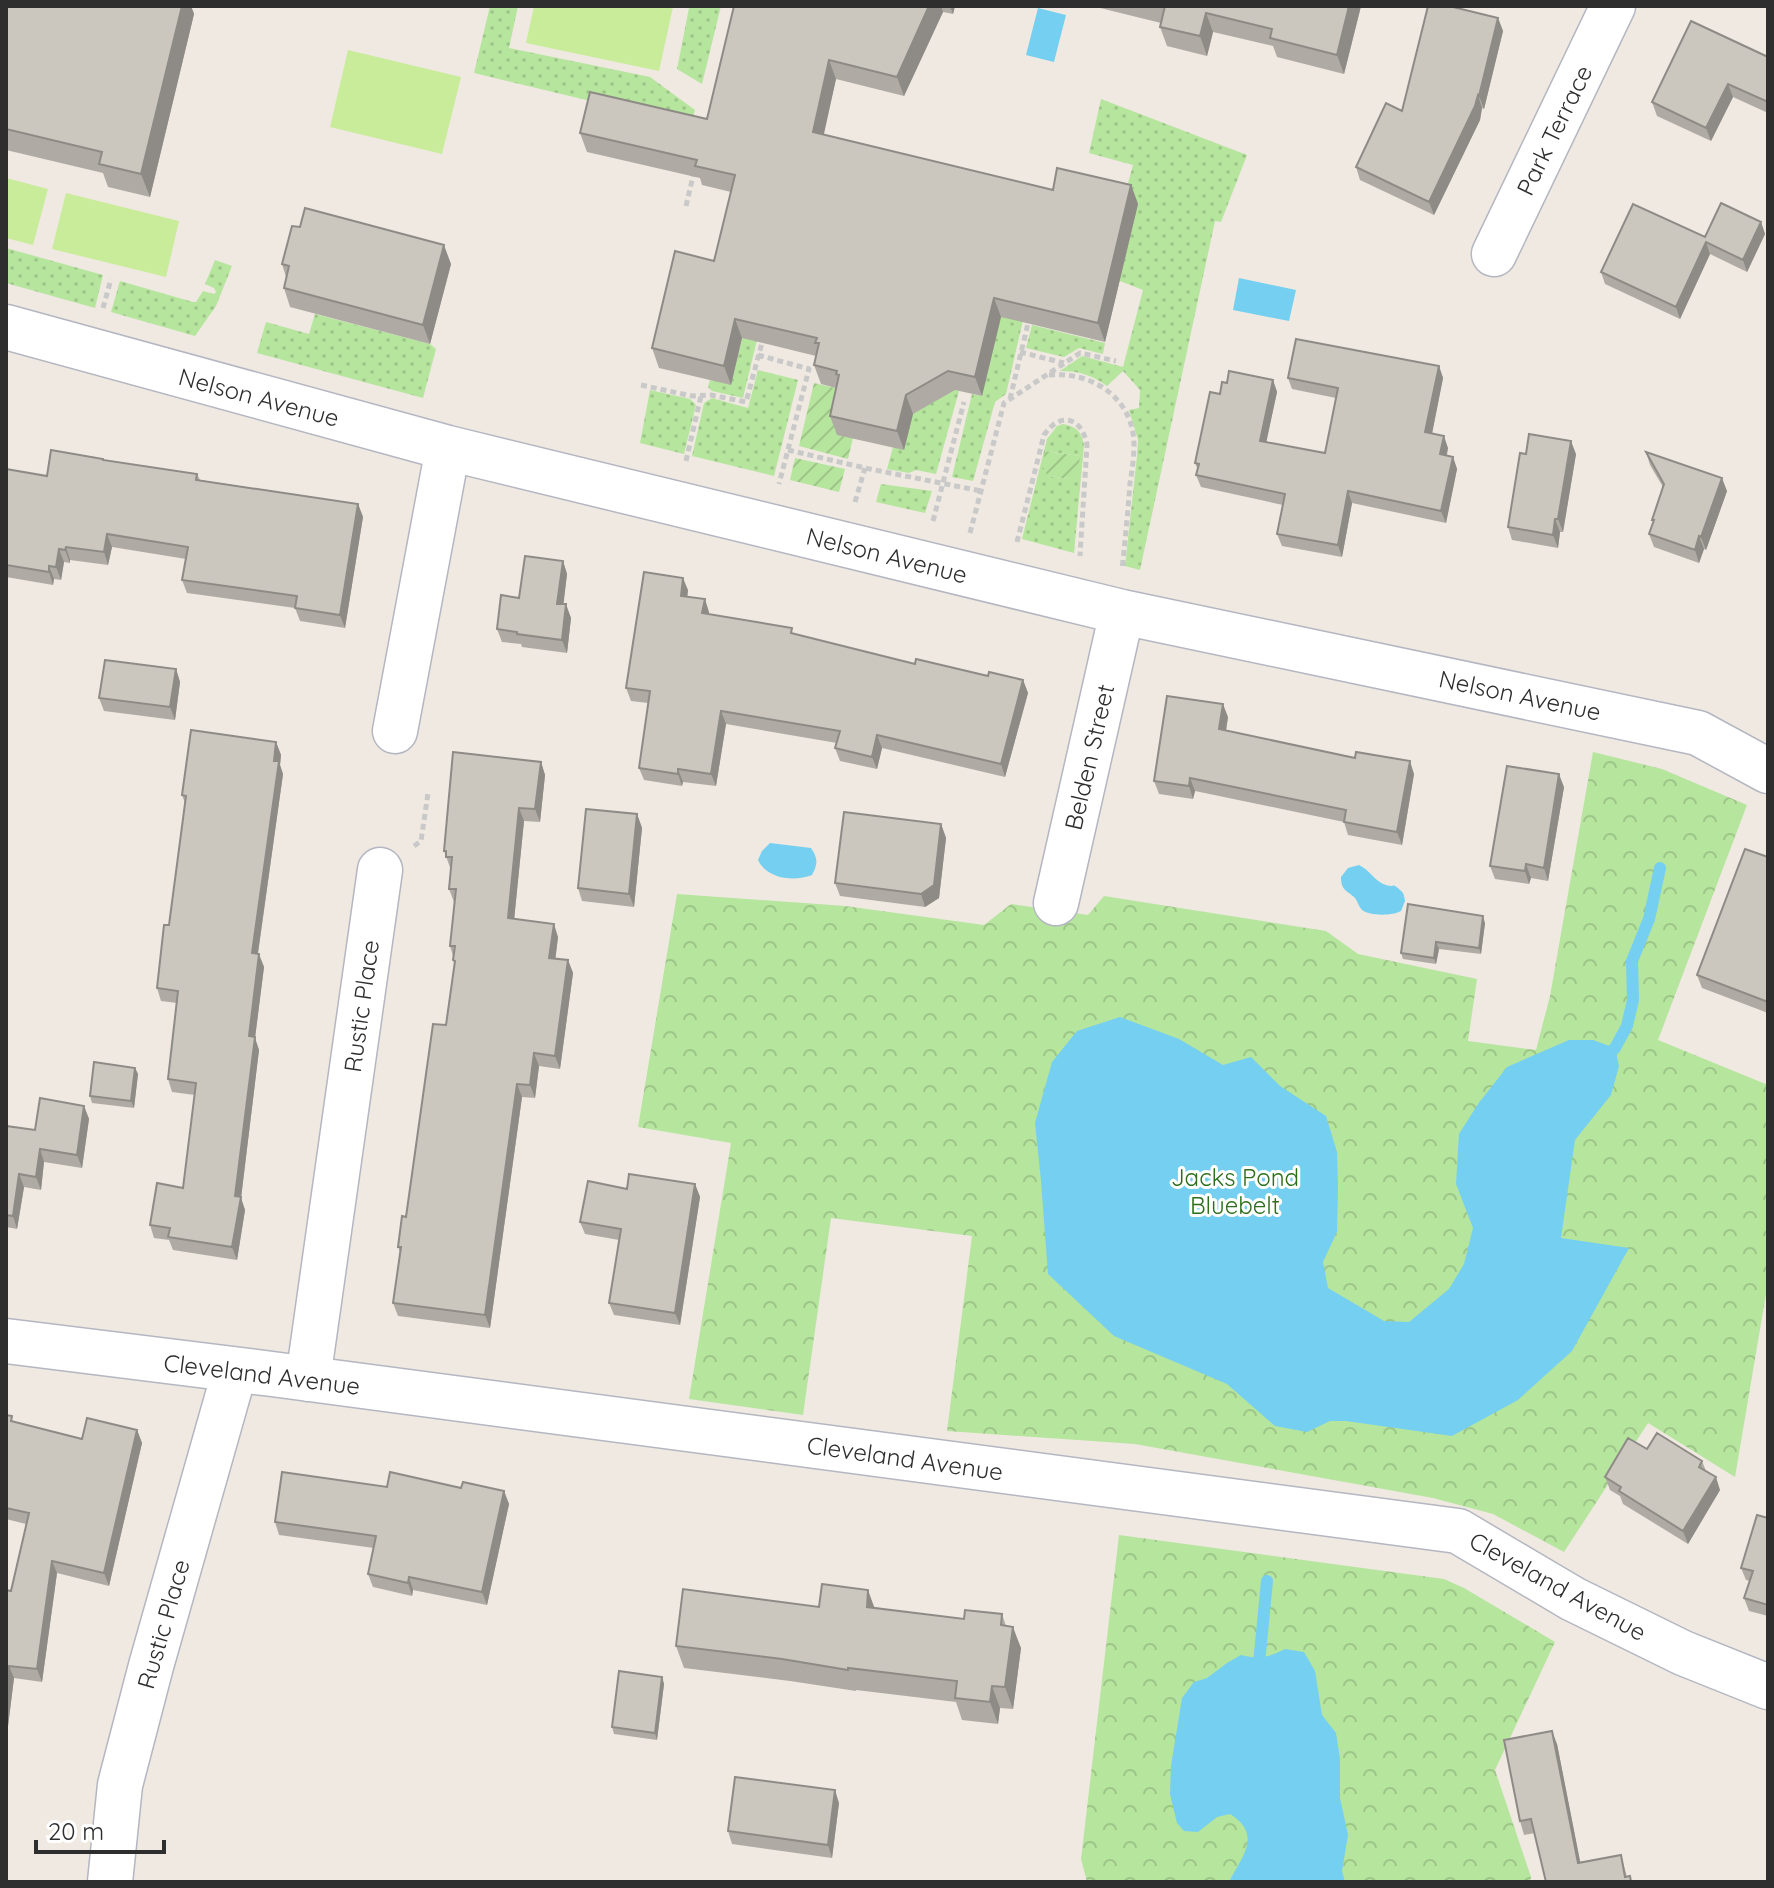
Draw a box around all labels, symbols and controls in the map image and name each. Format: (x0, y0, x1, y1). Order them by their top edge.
street label: Park Terrace (1510, 60, 1598, 200)
street label: Nelson Avenue (176, 361, 342, 433)
street label: Nelson Avenue (803, 521, 971, 589)
street label: Nelson Avenue (1436, 663, 1604, 727)
street label: Belden Street (1058, 681, 1120, 833)
street label: Rustic Place (337, 938, 385, 1074)
park label: Jacks Pond Bluebelt (1171, 1162, 1299, 1220)
street label: Cleveland Avenue (162, 1347, 362, 1401)
street label: Cleveland Avenue (805, 1429, 1005, 1487)
street label: Cleveland Avenue (1464, 1525, 1652, 1647)
street label: Rustic Place (130, 1556, 196, 1692)
scale bar (36, 1804, 164, 1854)
text: 20 m (48, 1816, 104, 1846)

